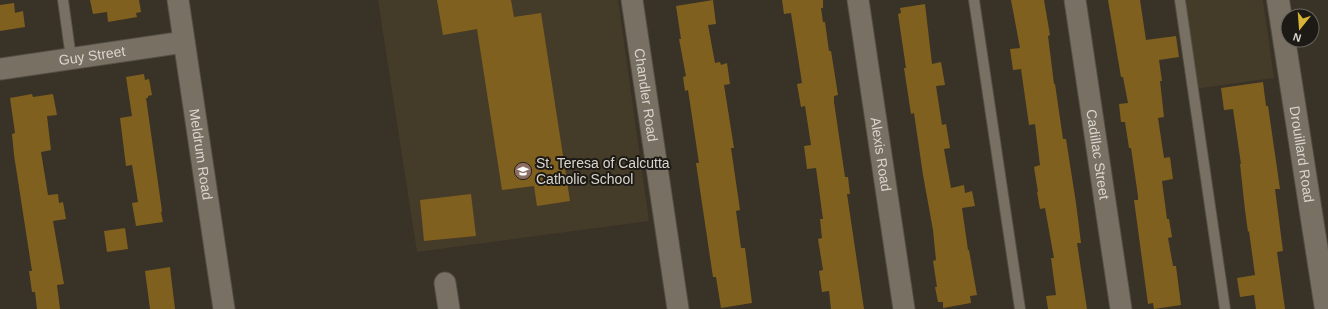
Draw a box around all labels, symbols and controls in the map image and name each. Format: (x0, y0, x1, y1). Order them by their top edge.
north arrow (1280, 8, 1320, 48)
text: N (1291, 31, 1303, 44)
street label: Guy Street (58, 43, 126, 68)
street label: Chandler Road (631, 47, 661, 143)
street label: Drouillard Road (1287, 105, 1317, 204)
street label: Meldrum Road (186, 108, 216, 201)
street label: Cadillac Street (1083, 108, 1113, 201)
street label: Alexis Road (868, 116, 894, 192)
place label: St. Teresa of Calcutta Catholic School (536, 155, 670, 187)
school or university icon: St. Teresa of Calcutta Catholic School (513, 161, 533, 181)

